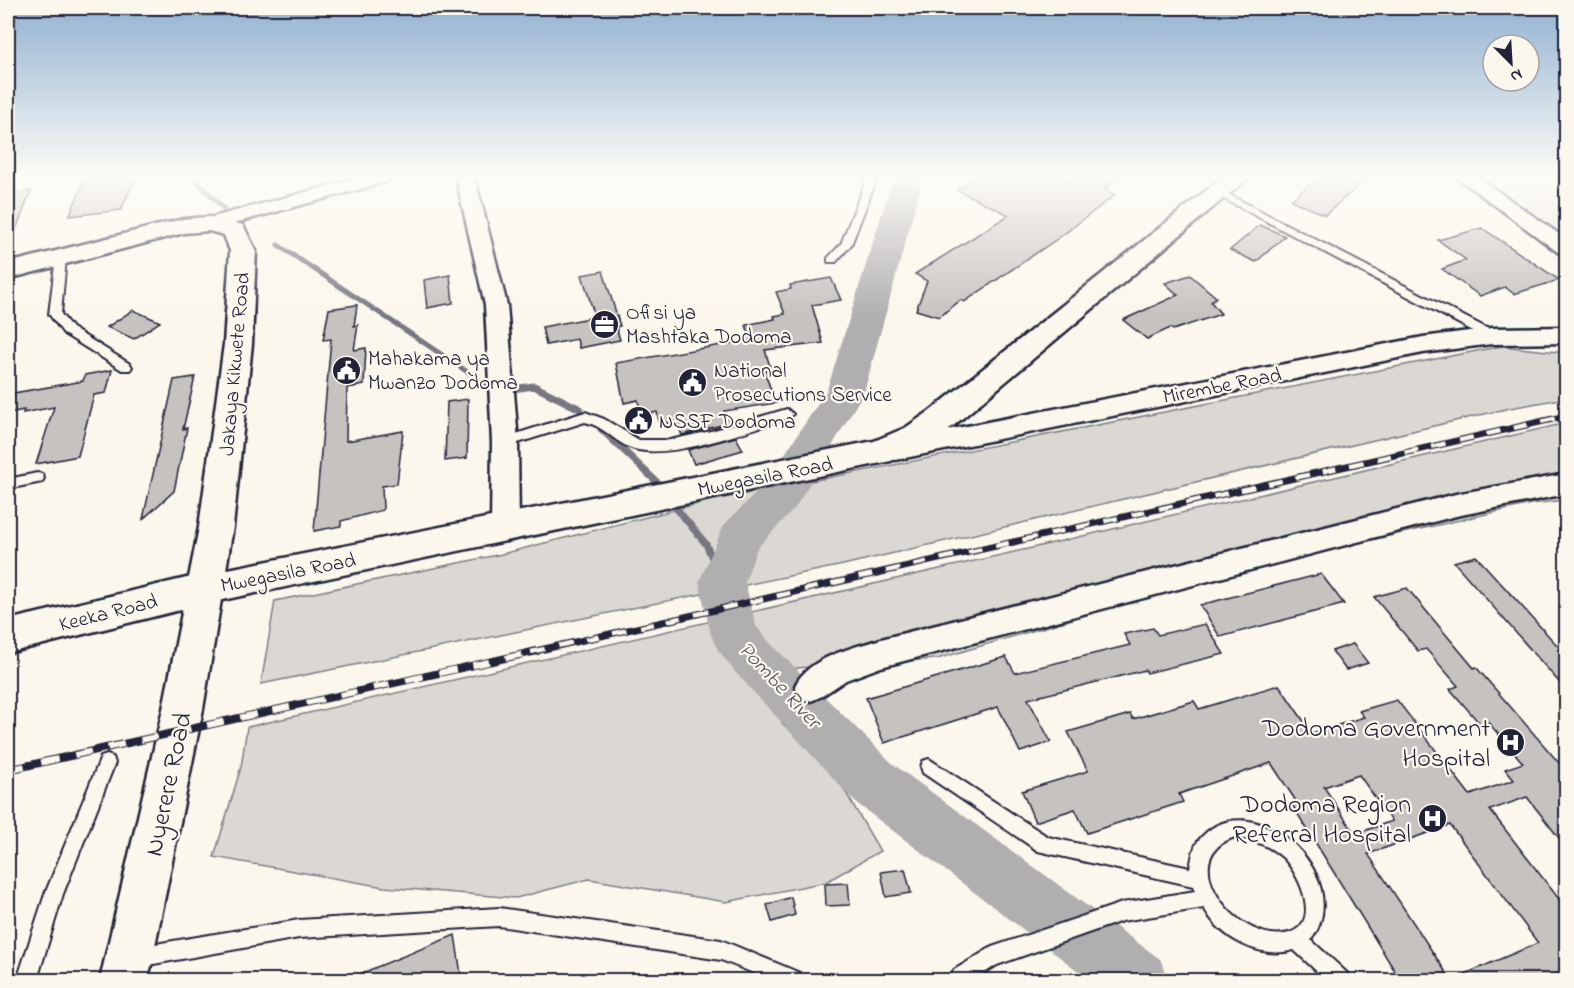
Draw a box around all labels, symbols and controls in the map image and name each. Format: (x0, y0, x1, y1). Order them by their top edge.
north arrow (1481, 33, 1541, 93)
text: N (1506, 62, 1526, 88)
street label: Jakaya Kikwete Road (213, 271, 261, 457)
place label: Ofisi ya Mashtaka Dodoma (626, 299, 792, 353)
office icon: Ofisi ya Mashtaka Dodoma (589, 308, 621, 340)
place label: Mahakama ya Mwanzo Dodoma (368, 345, 518, 399)
public building icon: Mahakama ya Mwanzo Dodoma (331, 354, 363, 386)
place label: National Prosecutions Service (714, 357, 892, 411)
street label: Mirembe Road (1161, 361, 1284, 413)
public building icon: National Prosecutions Service (677, 366, 709, 398)
public building icon: NSSF Dodoma (622, 405, 654, 437)
place label: NSSF Dodoma (659, 408, 796, 438)
street label: Mwegasila Road (695, 450, 836, 508)
street label: Mwegasila Road (218, 546, 359, 604)
street label: Keeka Road (56, 587, 161, 641)
water label: Pombe River (730, 635, 830, 739)
street label: Nyerere Road (136, 709, 204, 860)
place label: Dodoma Government Hospital (1261, 711, 1490, 779)
hospital icon: Dodoma Government Hospital (1495, 726, 1527, 758)
place label: Dodoma Region Referral Hospital (1232, 787, 1411, 855)
hospital icon: Dodoma Region Referral Hospital (1416, 802, 1448, 834)

